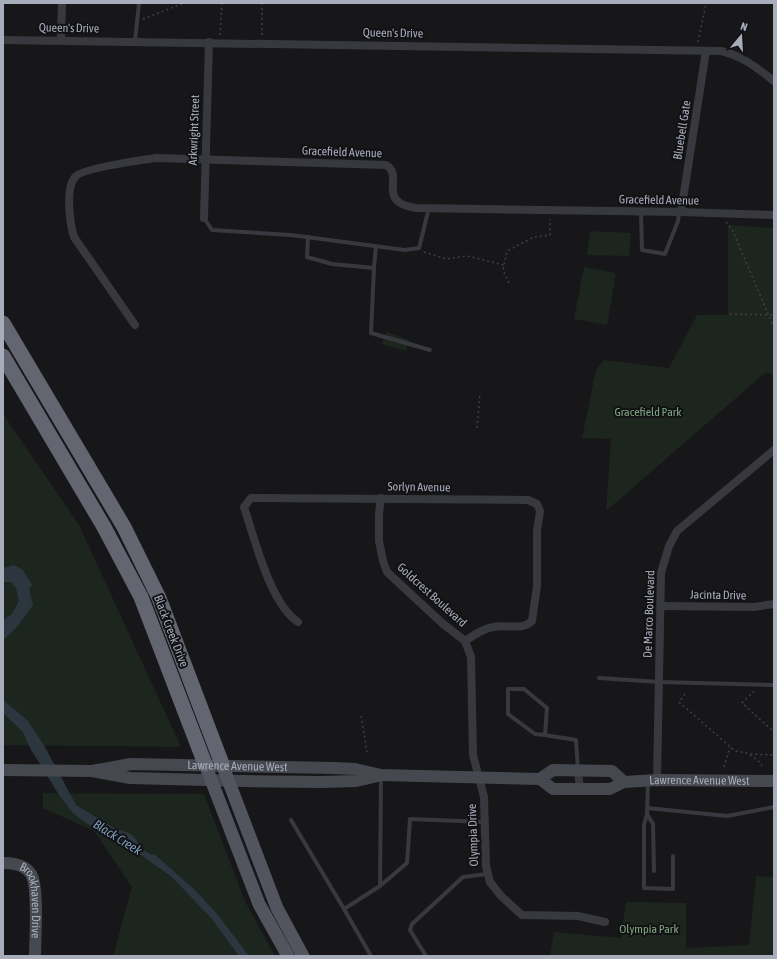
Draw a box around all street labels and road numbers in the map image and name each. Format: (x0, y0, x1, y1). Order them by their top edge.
street label: Queen's Drive (39, 20, 99, 36)
street label: Queen's Drive (363, 25, 423, 41)
street label: Arkwright Street (186, 94, 202, 166)
street label: Bluebell Gate (670, 99, 694, 161)
street label: Gracefield Avenue (302, 144, 382, 160)
street label: Gracefield Avenue (619, 192, 699, 208)
street label: Sorlyn Avenue (387, 479, 451, 495)
street label: Goldcrest Boulevard (394, 560, 470, 630)
street label: De Marco Boulevard (640, 570, 658, 658)
street label: Jacinta Drive (690, 588, 746, 602)
street label: Black Creek Drive (151, 593, 191, 669)
street label: Lawrence Avenue West (187, 758, 288, 774)
street label: Lawrence Avenue West (649, 773, 750, 788)
street label: Olympia Drive (465, 803, 481, 867)
street label: Brookhaven Drive (17, 860, 43, 939)

